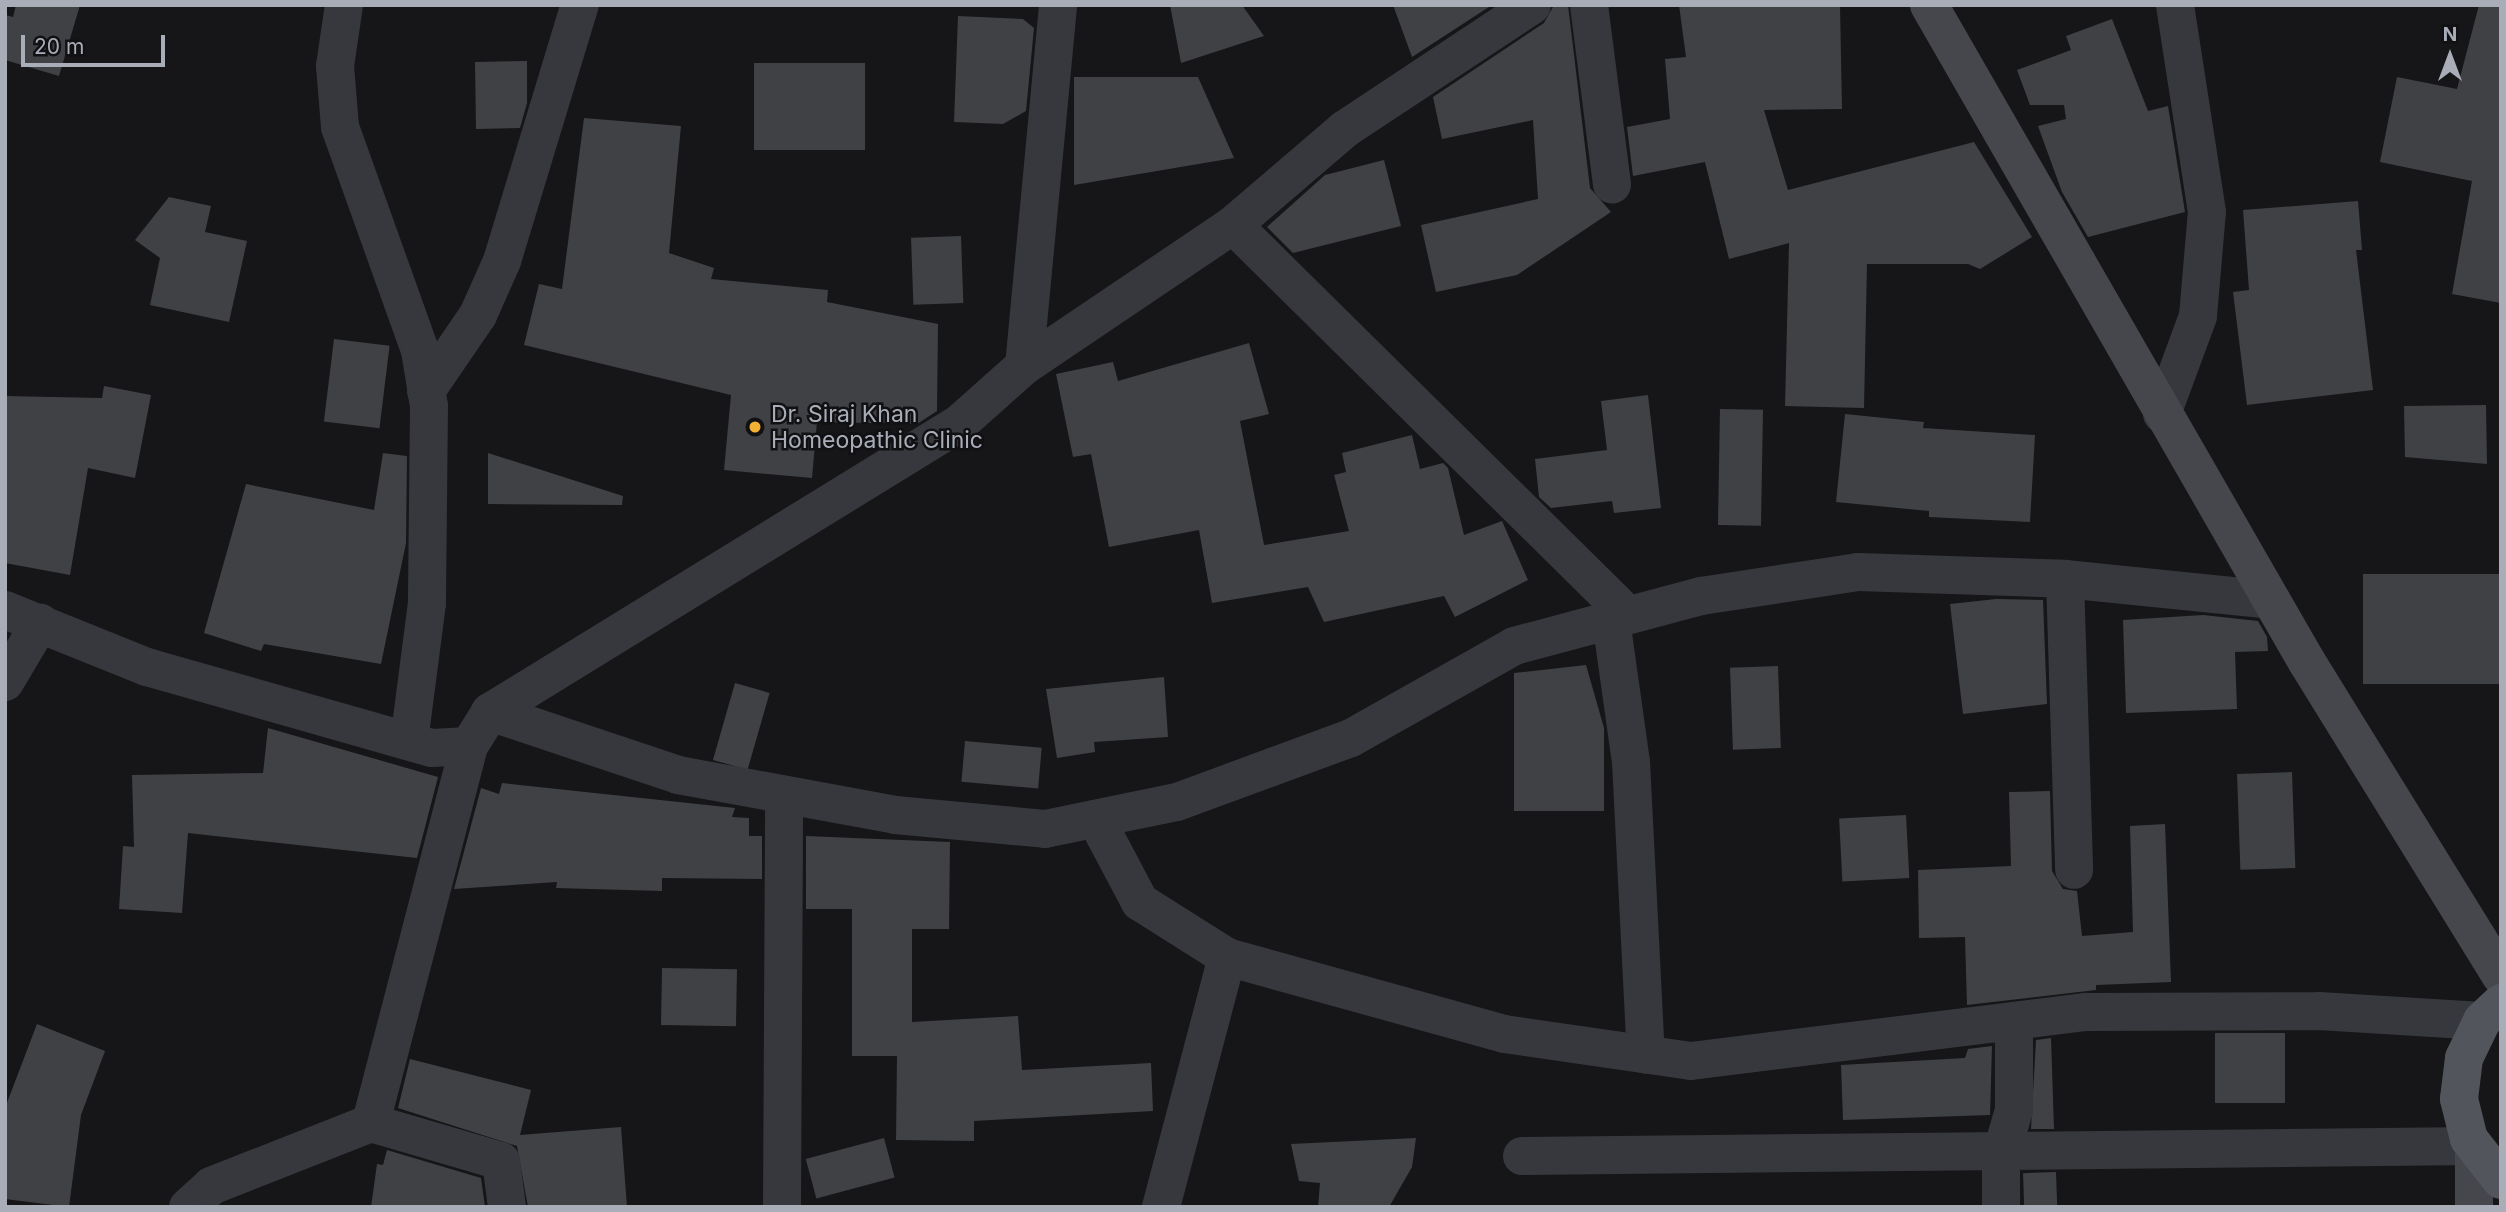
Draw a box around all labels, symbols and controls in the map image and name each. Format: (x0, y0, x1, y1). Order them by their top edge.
scale bar (24, 21, 168, 65)
north arrow (2415, 21, 2485, 91)
text: N (2443, 23, 2457, 46)
text: 20 m (34, 34, 84, 59)
place label: Dr. Siraj Khan Homeopathic Clinic (771, 400, 983, 454)
marker: Dr. Siraj Khan Homeopathic Clinic (745, 417, 765, 437)

